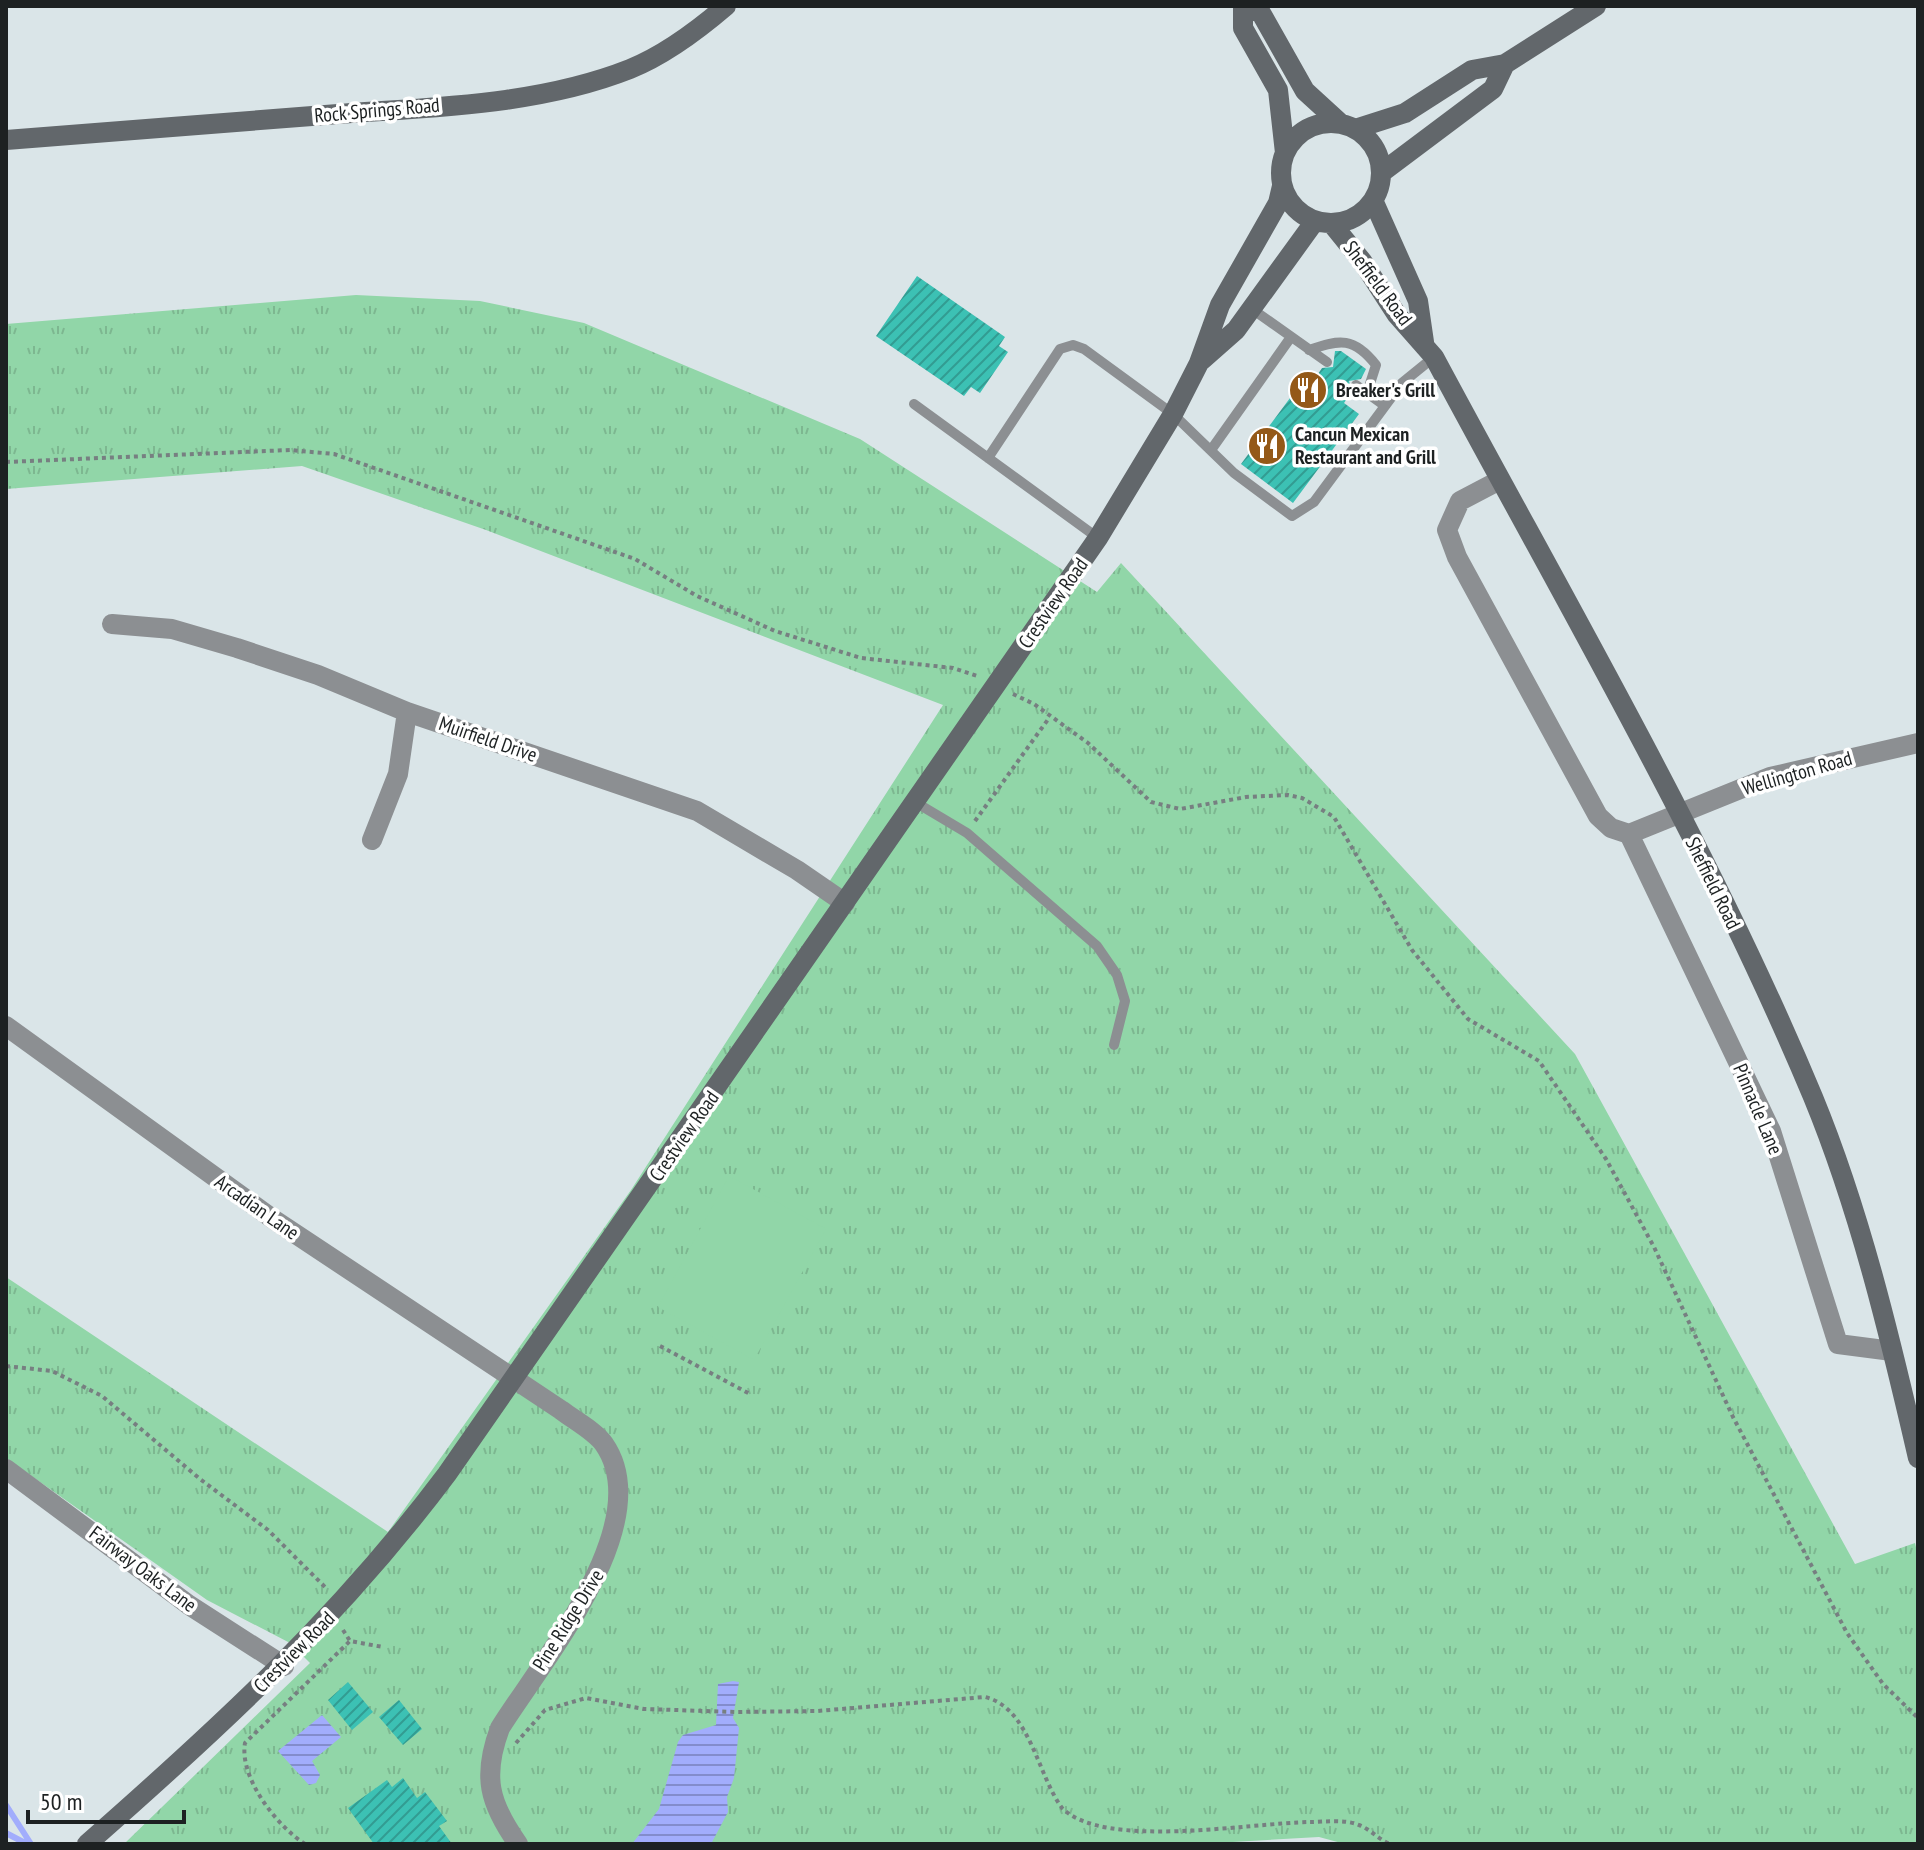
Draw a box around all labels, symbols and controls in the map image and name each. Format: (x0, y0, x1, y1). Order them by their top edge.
street label: Rock Springs Road (313, 92, 441, 128)
street label: Sheffield Road (1338, 235, 1418, 331)
restaurant icon: Breaker's Grill (1287, 369, 1329, 411)
place label: Breaker's Grill (1336, 377, 1435, 403)
place label: Cancun Mexican Restaurant and Grill (1295, 421, 1436, 470)
restaurant icon: Cancun Mexican Restaurant and Grill (1246, 425, 1288, 467)
street label: Crestview Road (1012, 553, 1094, 653)
street label: Muirfield Drive (435, 710, 541, 768)
street label: Wellington Road (1739, 745, 1855, 801)
street label: Sheffield Road (1680, 833, 1746, 933)
street label: Pinnacle Lane (1727, 1060, 1789, 1158)
street label: Crestview Road (643, 1086, 725, 1186)
street label: Arcadian Lane (210, 1168, 304, 1246)
street label: Fairway Oaks Lane (84, 1520, 202, 1618)
street label: Pine Ridge Drive (527, 1564, 609, 1676)
street label: Crestview Road (248, 1606, 340, 1698)
scale bar (28, 1774, 184, 1824)
text: 50 m (40, 1786, 82, 1817)

